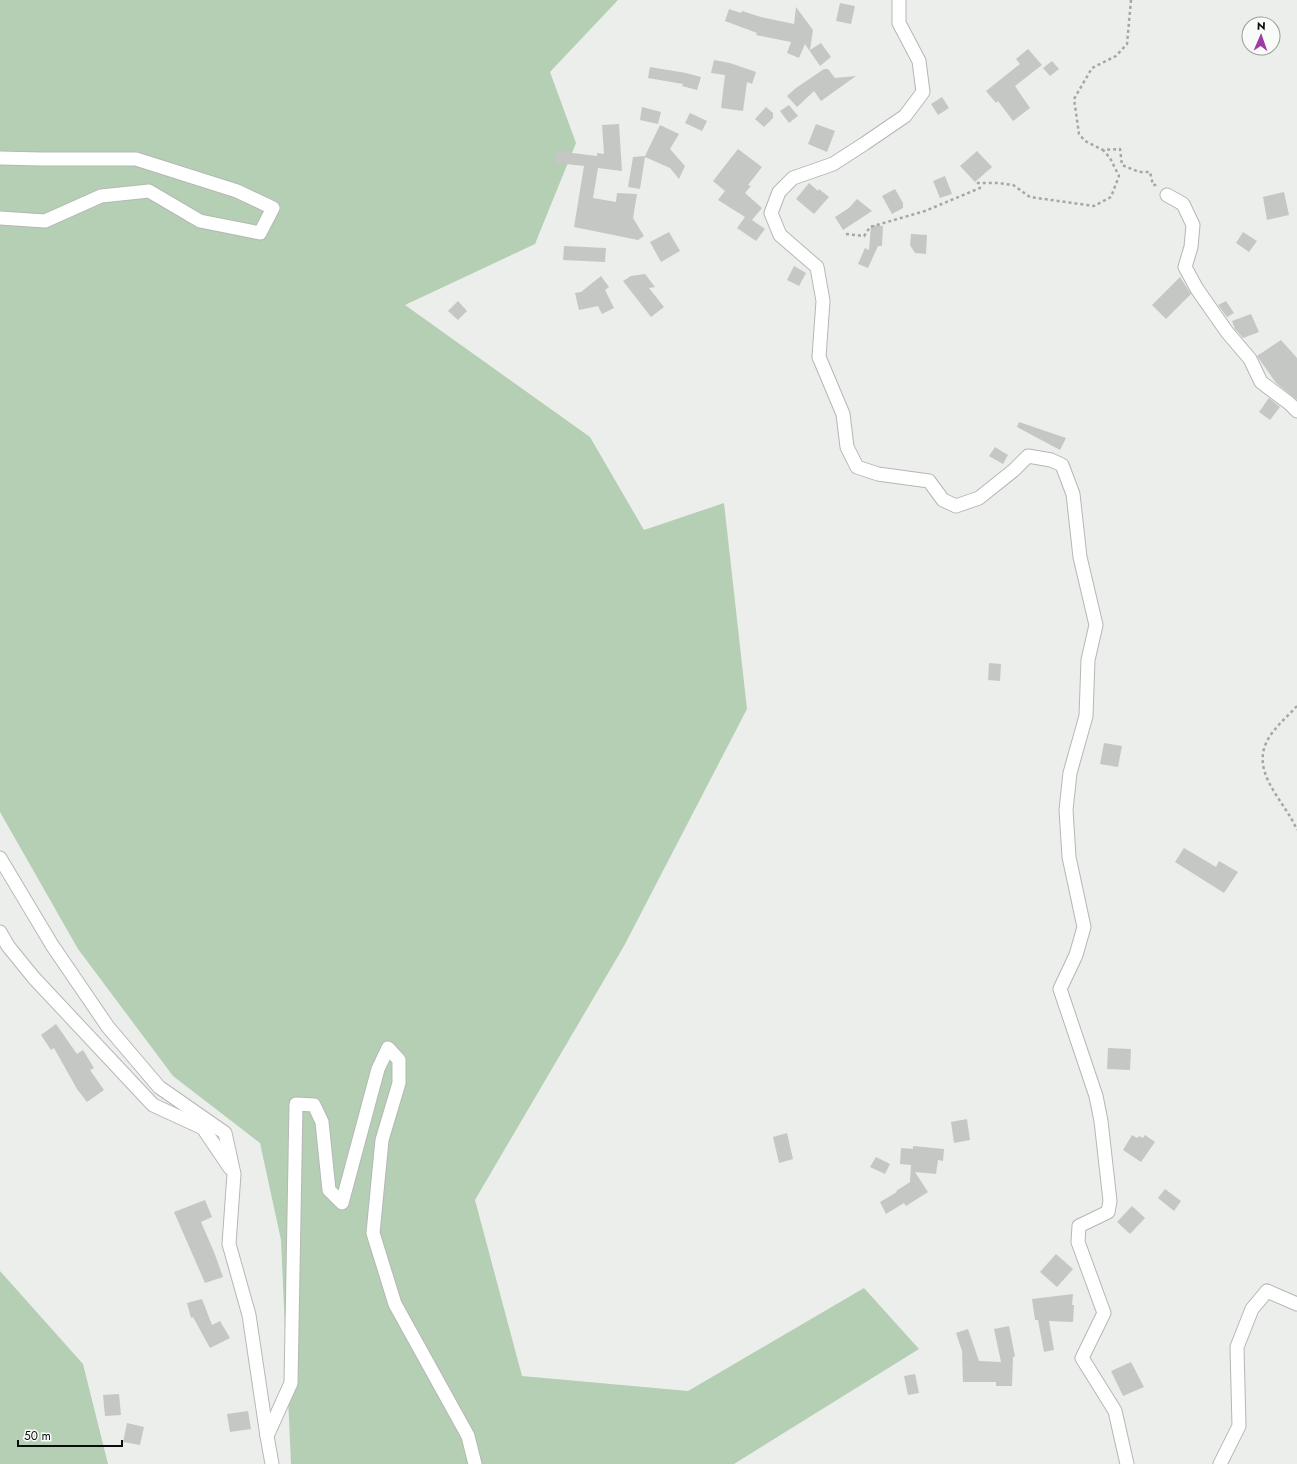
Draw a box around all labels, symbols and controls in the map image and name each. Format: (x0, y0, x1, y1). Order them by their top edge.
north arrow (1241, 16, 1281, 56)
text: N (1257, 18, 1266, 34)
scale bar (18, 1422, 122, 1448)
text: 50 m (24, 1427, 51, 1445)

